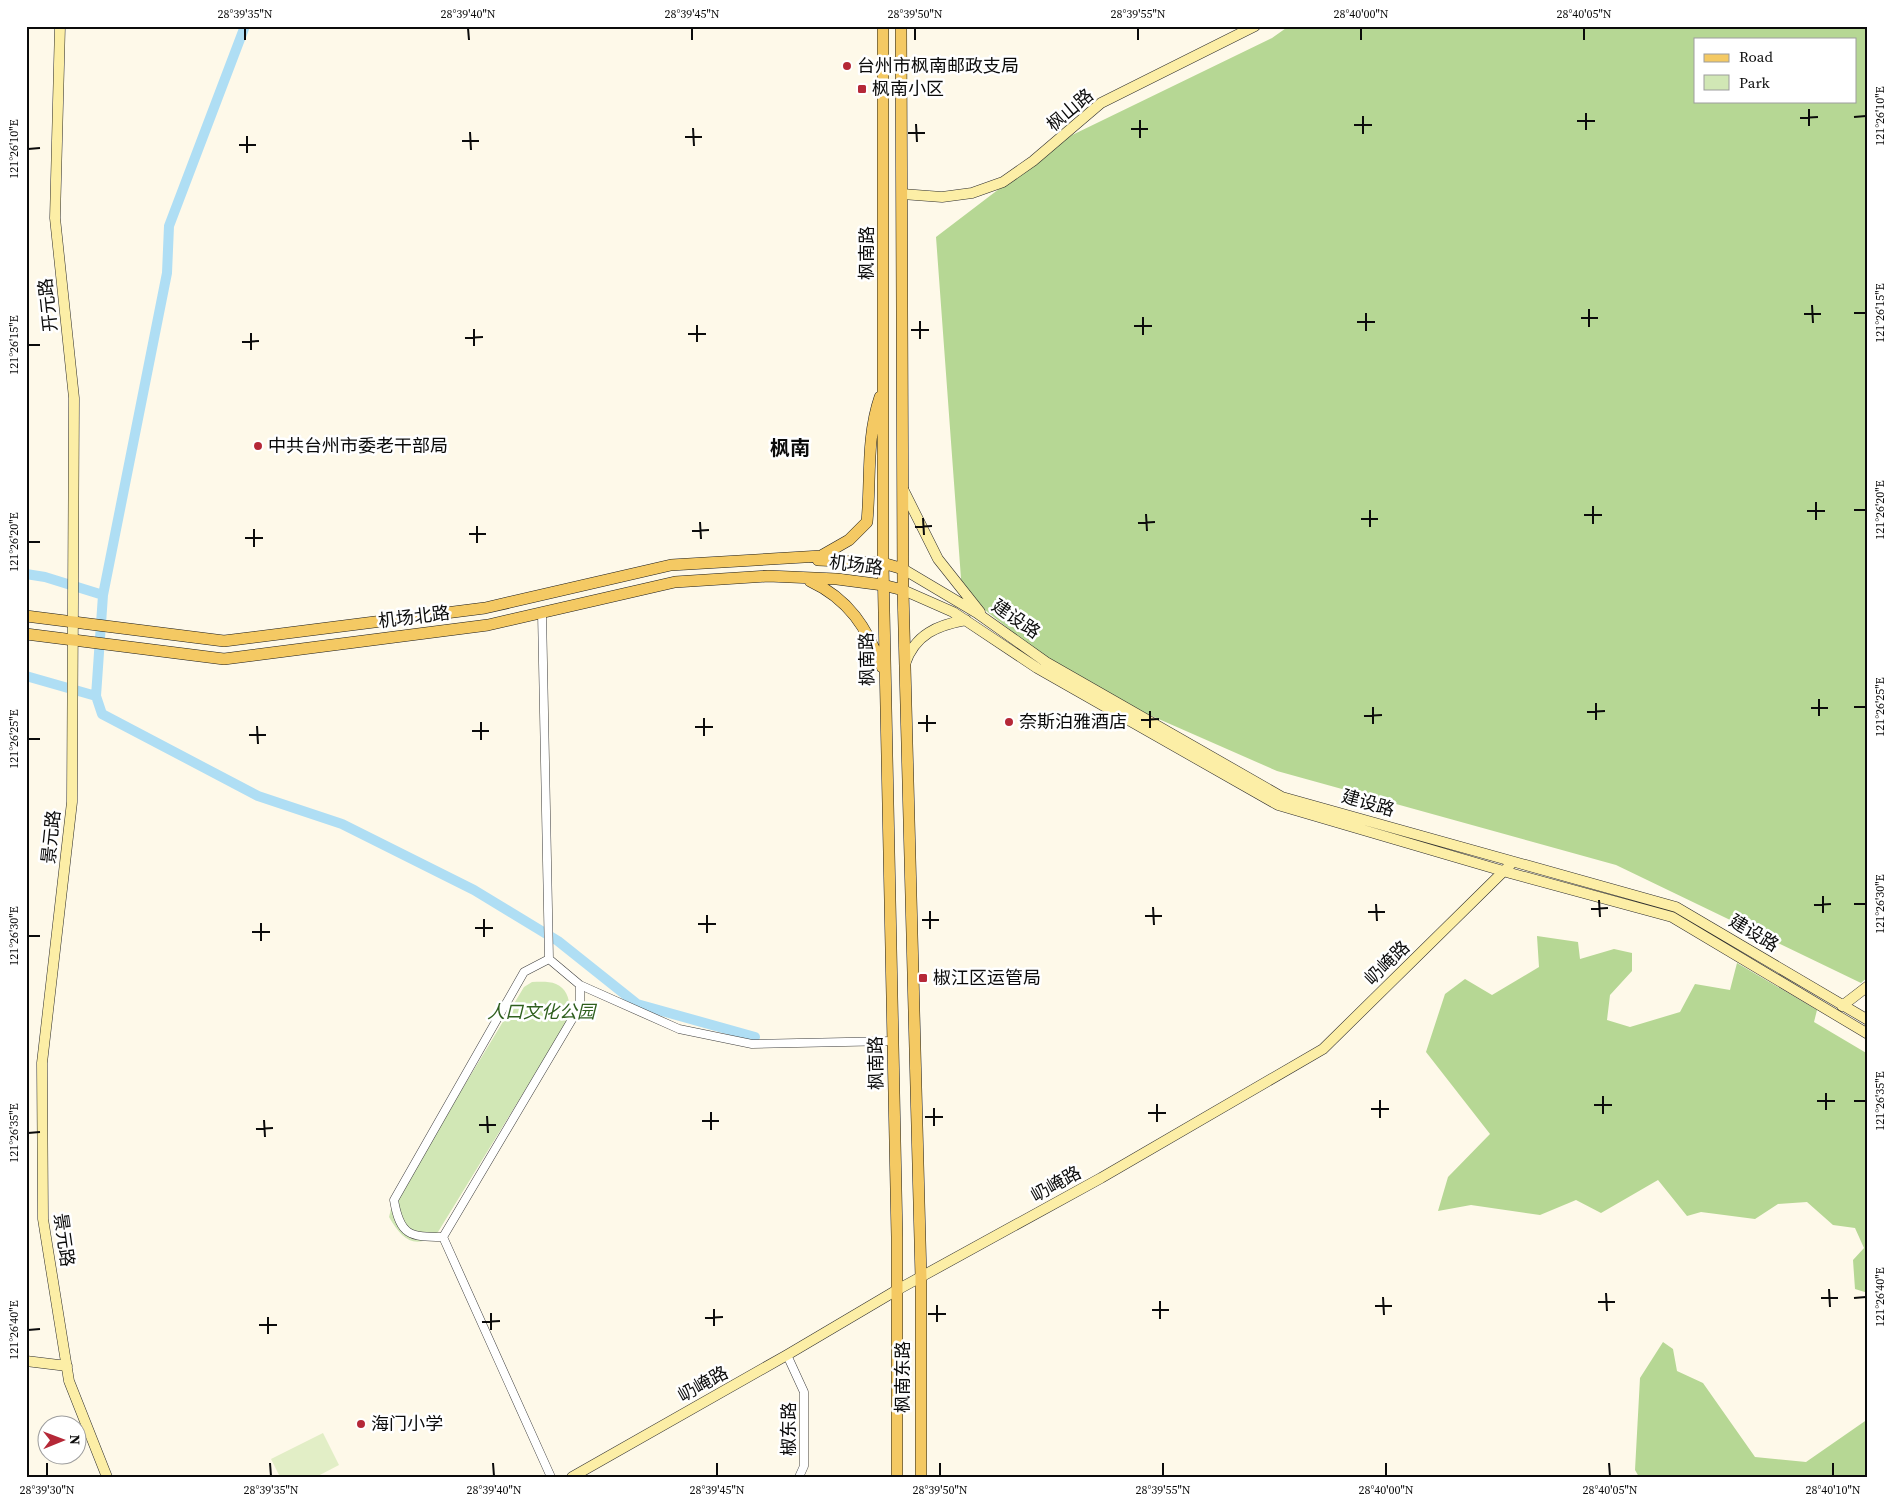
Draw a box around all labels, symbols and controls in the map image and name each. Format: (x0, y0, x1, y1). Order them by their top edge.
text: 28°39'35"N (217, 6, 273, 22)
text: 28°39'40"N (440, 6, 496, 22)
text: 28°39'45"N (664, 6, 720, 22)
text: 28°39'50"N (887, 6, 943, 22)
text: 28°39'55"N (1110, 6, 1166, 22)
text: 28°40'00"N (1333, 6, 1389, 22)
text: 28°40'05"N (1556, 6, 1612, 22)
legend (1694, 38, 1856, 102)
text: Road (1739, 46, 1773, 67)
place label: 台州市枫南邮政支局 (857, 53, 1019, 78)
marker: 台州市枫南邮政支局 (841, 60, 853, 72)
text: Park (1739, 72, 1771, 93)
place label: 枫南小区 (872, 76, 944, 101)
marker: 枫南小区 (856, 83, 868, 95)
street label: 枫山路 (1041, 83, 1098, 137)
text: 121°26'10"E (1872, 86, 1888, 146)
text: 121°26'10"E (6, 119, 22, 179)
street label: 枫南路 (854, 226, 879, 280)
street label: 开元路 (32, 277, 63, 333)
text: 121°26'15"E (1872, 283, 1888, 343)
text: 121°26'15"E (6, 315, 22, 375)
place label: 中共台州市委老干部局 (268, 433, 448, 458)
district label: 枫南 (770, 434, 810, 462)
marker: 中共台州市委老干部局 (252, 440, 264, 452)
text: 121°26'20"E (1872, 480, 1888, 540)
text: 121°26'20"E (6, 512, 22, 572)
street label: 机场路 (828, 549, 884, 580)
street label: 建设路 (987, 593, 1046, 644)
street label: 机场北路 (377, 600, 451, 633)
street label: 枫南路 (854, 632, 879, 686)
text: 121°26'25"E (1872, 677, 1888, 737)
text: 121°26'25"E (6, 709, 22, 769)
place label: 奈斯泊雅酒店 (1019, 709, 1127, 734)
marker: 奈斯泊雅酒店 (1003, 716, 1015, 728)
street label: 建设路 (1339, 783, 1398, 822)
street label: 景元路 (35, 809, 66, 865)
text: 121°26'30"E (1872, 874, 1888, 934)
text: 121°26'30"E (6, 906, 22, 966)
street label: 建设路 (1725, 908, 1784, 957)
street label: 屷崦路 (1359, 935, 1415, 990)
place label: 椒江区运管局 (933, 965, 1041, 990)
marker: 椒江区运管局 (917, 972, 929, 984)
park label: 人口文化公园 (487, 999, 598, 1024)
street label: 枫南路 (863, 1036, 888, 1090)
text: 121°26'35"E (1872, 1071, 1888, 1131)
text: 121°26'35"E (6, 1103, 22, 1163)
street label: 屷崦路 (1026, 1160, 1085, 1208)
street label: 景元路 (48, 1211, 81, 1268)
text: 121°26'40"E (1872, 1267, 1888, 1327)
text: 121°26'40"E (6, 1300, 22, 1360)
street label: 枫南东路 (890, 1341, 915, 1413)
street label: 屷崦路 (673, 1360, 732, 1408)
street label: 椒东路 (776, 1402, 801, 1456)
place label: 海门小学 (371, 1411, 443, 1436)
north arrow (38, 1416, 88, 1466)
marker: 海门小学 (355, 1418, 367, 1430)
text: N (65, 1434, 85, 1445)
text: 28°39'30"N (19, 1482, 75, 1498)
text: 28°39'35"N (243, 1482, 299, 1498)
text: 28°39'40"N (466, 1482, 522, 1498)
text: 28°39'45"N (689, 1482, 745, 1498)
text: 28°39'50"N (912, 1482, 968, 1498)
text: 28°39'55"N (1135, 1482, 1191, 1498)
text: 28°40'00"N (1358, 1482, 1414, 1498)
text: 28°40'05"N (1582, 1482, 1638, 1498)
text: 28°40'10"N (1805, 1482, 1861, 1498)

